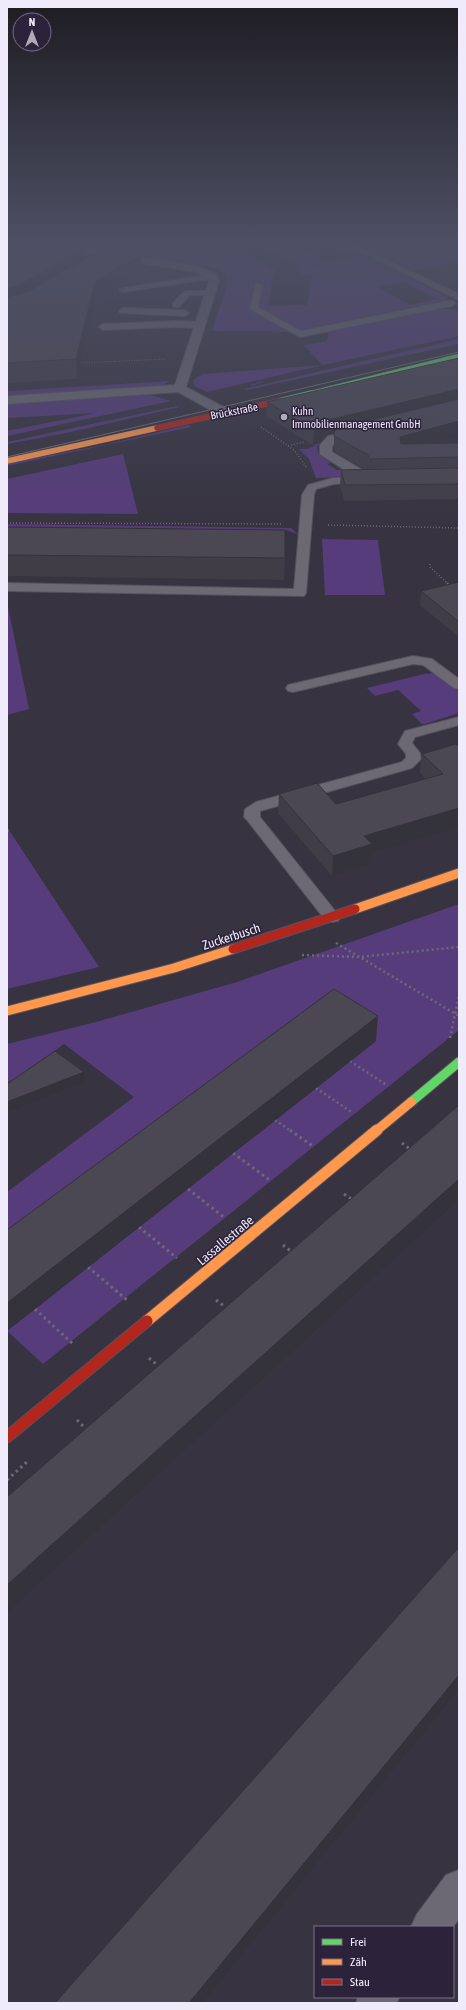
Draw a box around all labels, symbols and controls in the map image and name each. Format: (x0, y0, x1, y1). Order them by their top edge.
north arrow (12, 12, 52, 52)
text: N (29, 16, 35, 28)
street label: Brückstraße (209, 401, 259, 421)
place label: Kuhn Immobilienmanagement GmbH (292, 405, 421, 430)
marker: Kuhn Immobilienmanagement GmbH (279, 412, 289, 422)
street label: Zuckerbusch (200, 920, 262, 953)
street label: Lassallestraße (194, 1212, 257, 1268)
legend (314, 1926, 454, 1998)
text: Frei (350, 1935, 366, 1949)
text: Zäh (350, 1955, 367, 1969)
text: Stau (350, 1975, 370, 1989)

